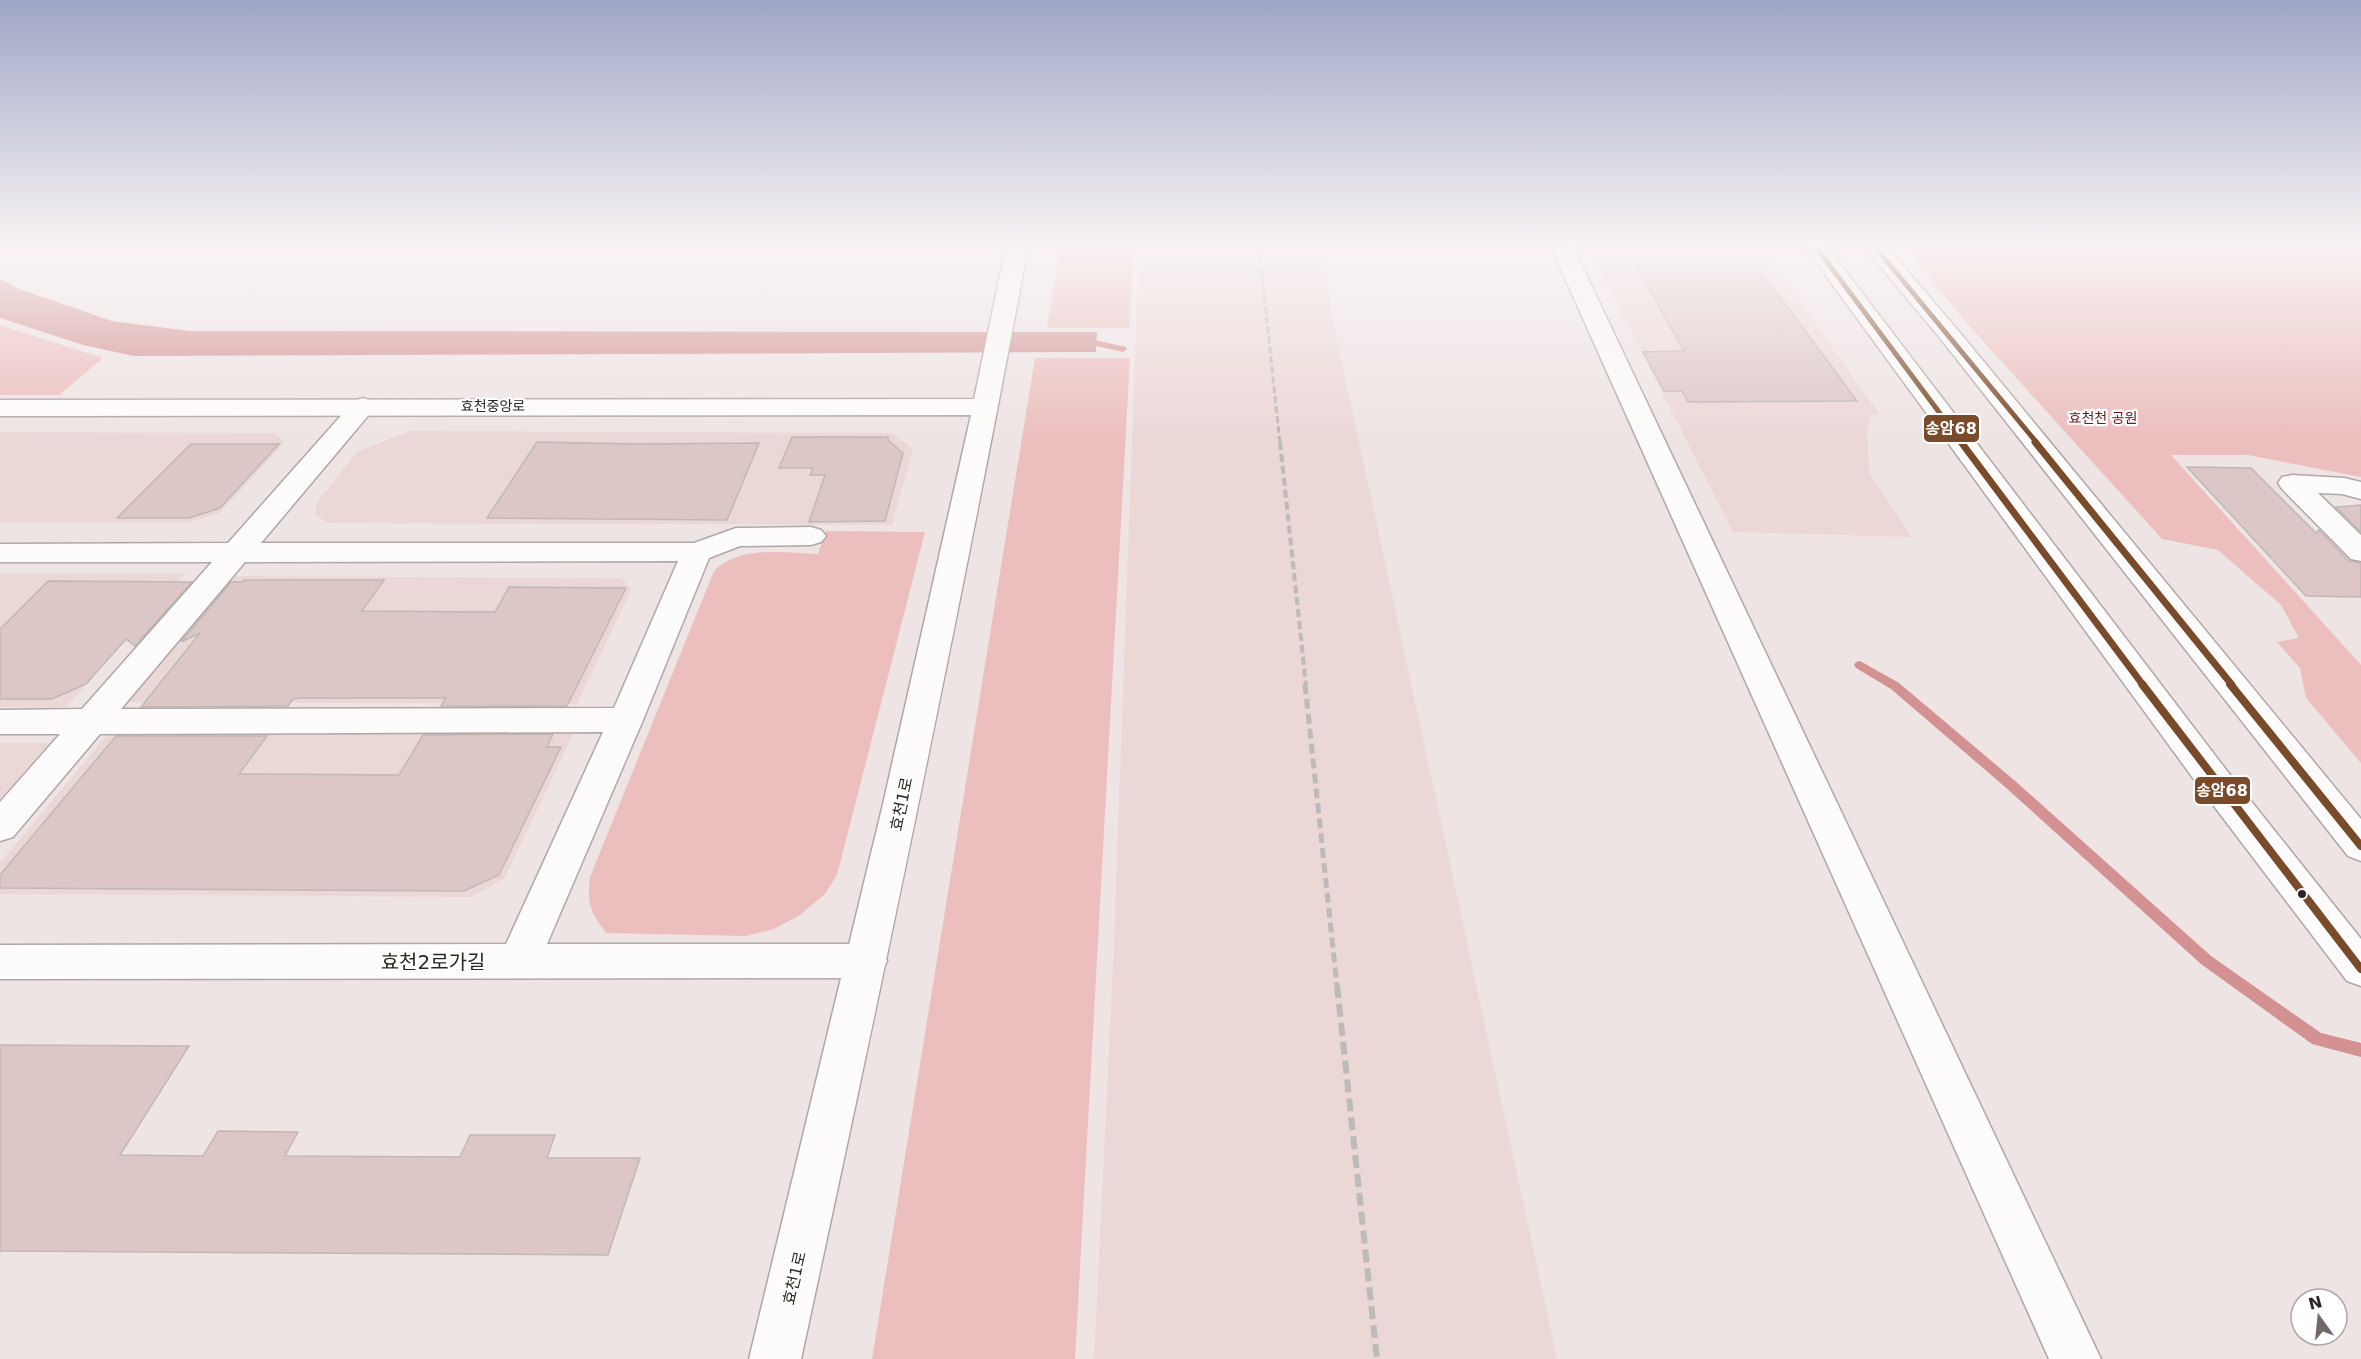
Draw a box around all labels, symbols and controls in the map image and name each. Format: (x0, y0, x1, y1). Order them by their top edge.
street label: 효천중앙로 (461, 398, 525, 414)
park label: 효천천 공원 (2069, 410, 2137, 426)
line badge: 송암68 (1923, 414, 1980, 443)
text: 송암68 (1925, 419, 1977, 438)
street label: 효천1로 (887, 775, 916, 833)
line badge: 송암68 (2194, 776, 2251, 805)
text: 송암68 (2196, 781, 2248, 800)
unlabelled marker (2296, 888, 2308, 900)
street label: 효천2로가길 (381, 950, 485, 974)
street label: 효천1로 (779, 1249, 810, 1307)
north arrow (2289, 1287, 2349, 1347)
text: N (2306, 1292, 2324, 1314)

